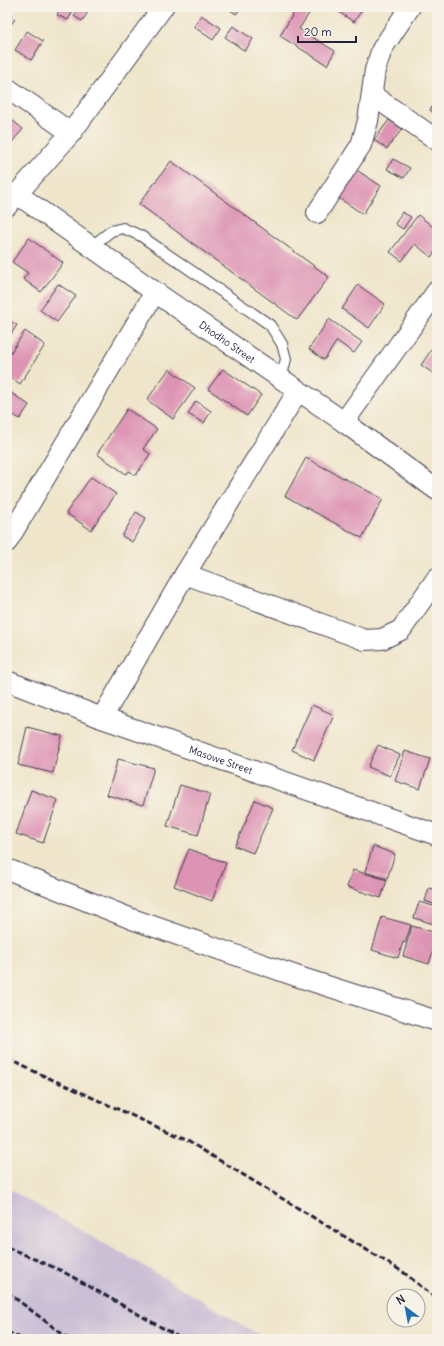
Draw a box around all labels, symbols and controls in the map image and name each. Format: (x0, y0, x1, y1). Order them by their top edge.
scale bar (298, 18, 356, 44)
text: 20 m (304, 24, 332, 39)
street label: Dhodho Street (197, 318, 258, 366)
street label: Masowe Street (187, 743, 255, 777)
north arrow (386, 1288, 426, 1328)
text: N (394, 1292, 408, 1307)

